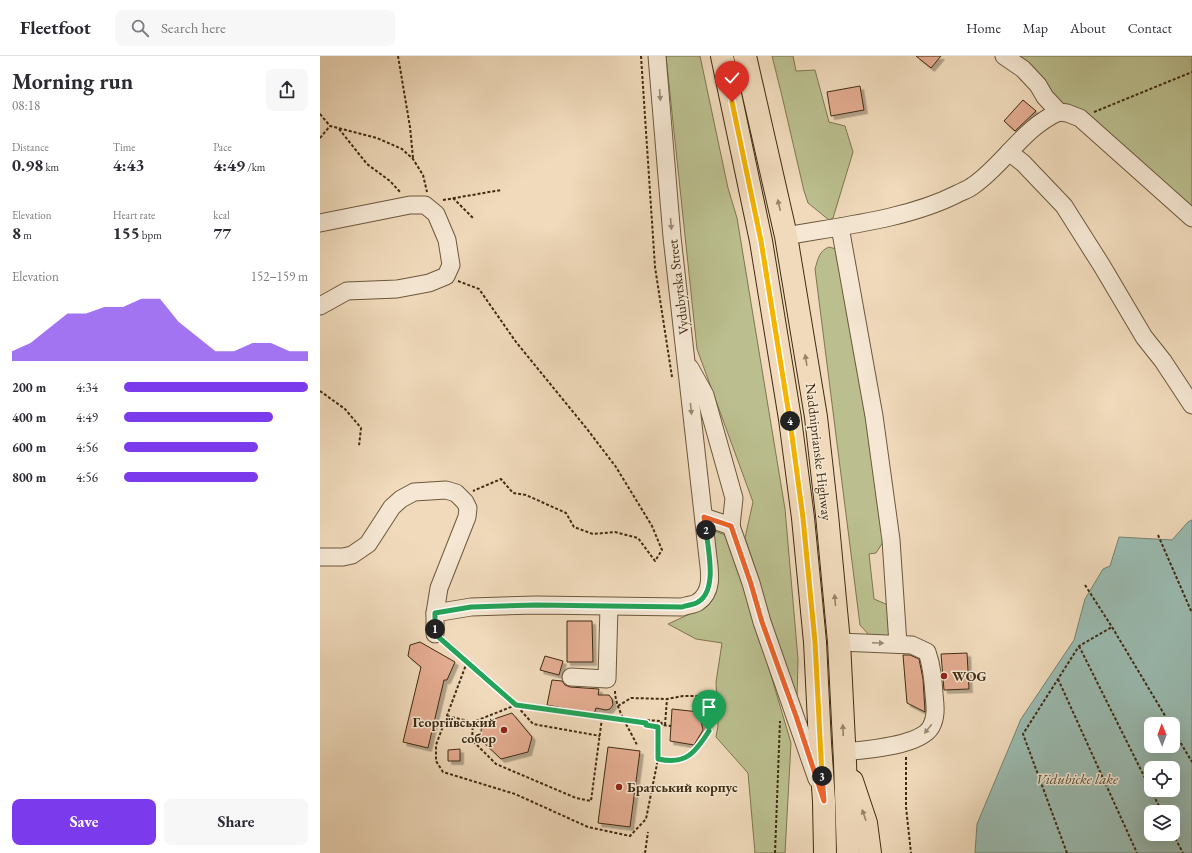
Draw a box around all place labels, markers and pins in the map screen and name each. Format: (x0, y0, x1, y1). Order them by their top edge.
pin (715, 61, 749, 102)
pin: 4 (780, 411, 800, 431)
pin: 2 (696, 520, 716, 540)
pin: 1 (425, 619, 445, 639)
place label: WOG (952, 667, 987, 685)
marker: WOG (939, 671, 949, 681)
pin (692, 690, 726, 731)
place label: Георгіївський собор (412, 713, 496, 747)
marker: Георгіївський собор (499, 725, 509, 735)
pin: 3 (812, 766, 832, 786)
place label: Братський корпус (627, 778, 738, 796)
marker: Братський корпус (614, 782, 624, 792)

